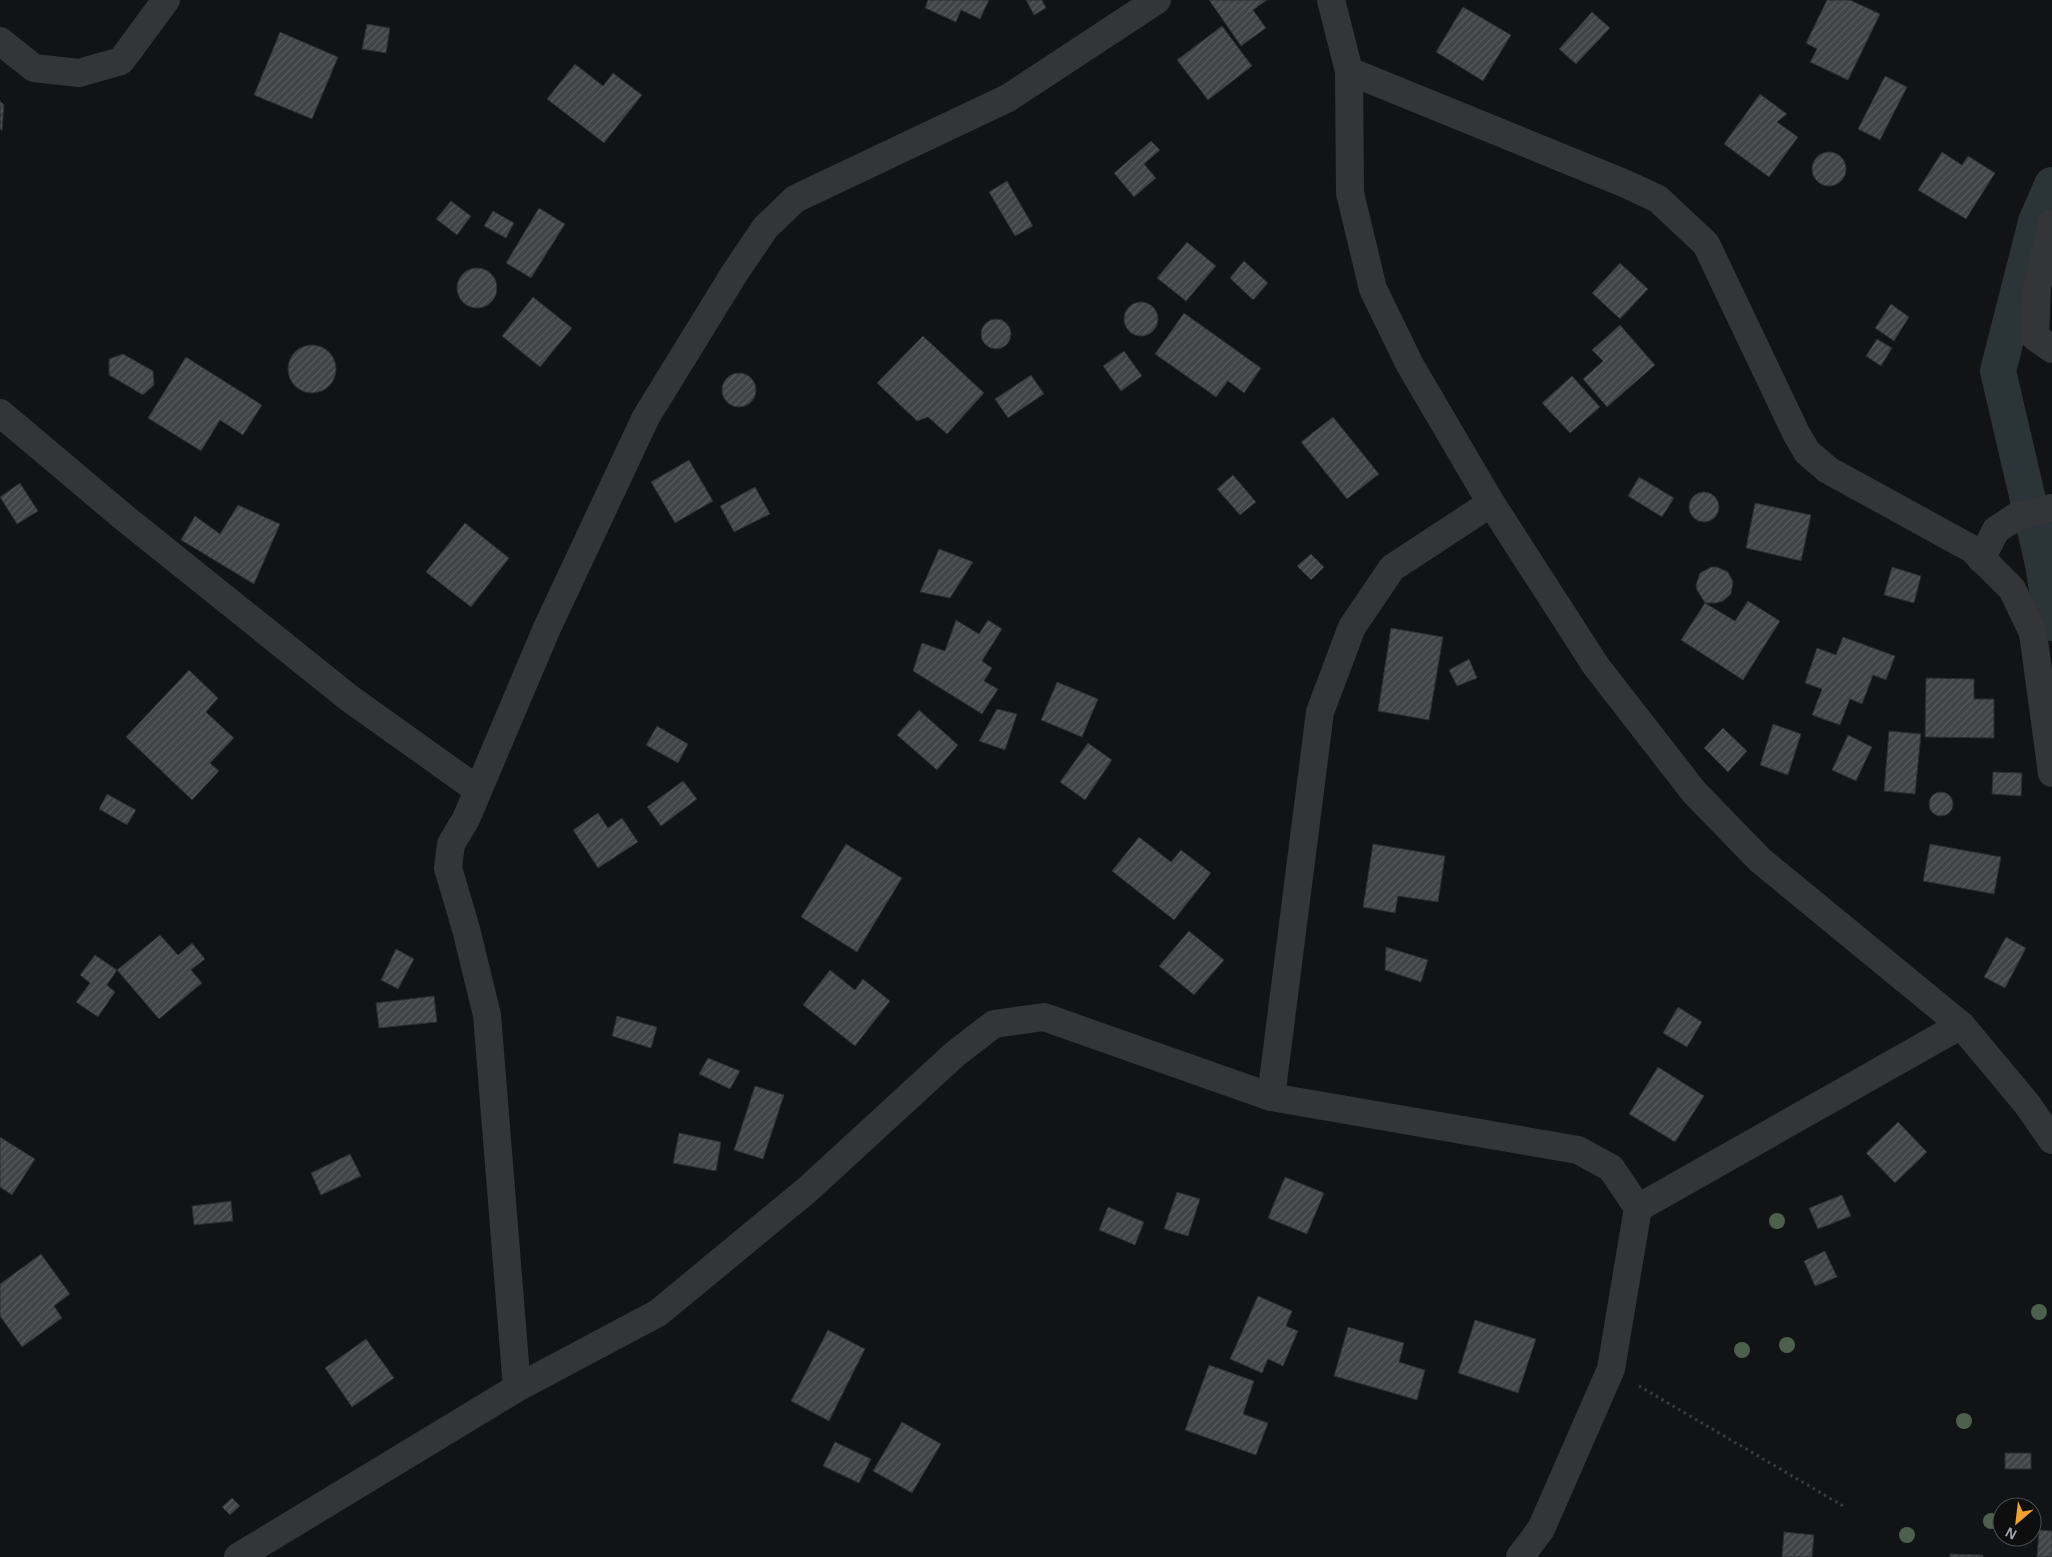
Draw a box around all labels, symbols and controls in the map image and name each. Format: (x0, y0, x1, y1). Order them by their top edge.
north arrow (1992, 1497, 2042, 1547)
text: N (2003, 1524, 2019, 1543)

